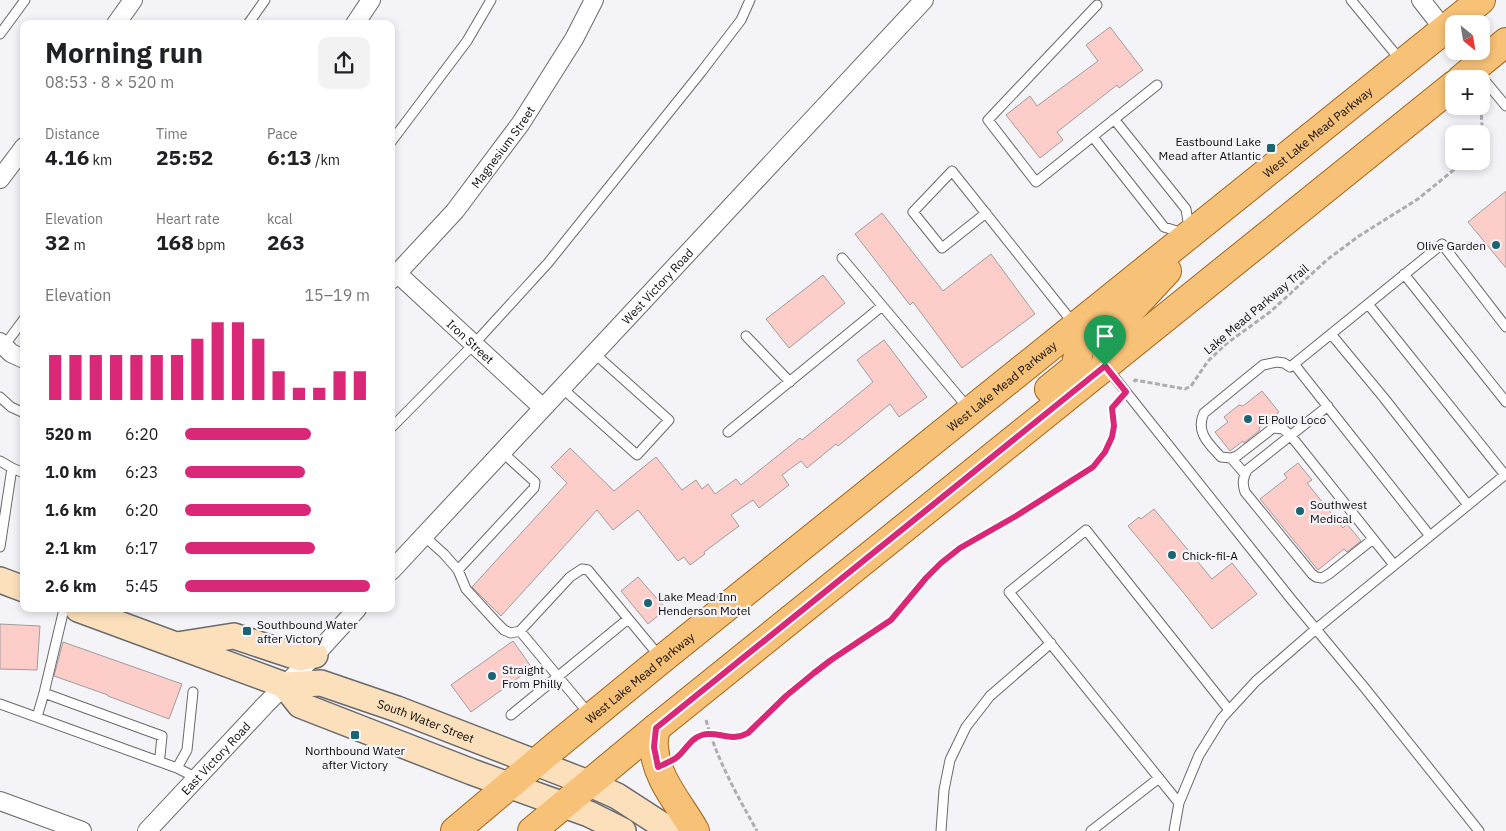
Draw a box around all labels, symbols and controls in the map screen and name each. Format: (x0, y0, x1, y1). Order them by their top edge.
north arrow (1445, 15, 1490, 60)
map controls (1445, 15, 1490, 170)
text: Morning run (45, 34, 203, 71)
button: share (318, 37, 370, 89)
button: + (1445, 70, 1490, 115)
text: 08:53 · 8 × 520 m (45, 72, 174, 92)
street label: West Lake Mead Parkway (1259, 83, 1375, 180)
street label: Magnesium Street (468, 103, 537, 191)
text: Distance (45, 125, 100, 143)
text: Time (156, 125, 187, 143)
text: Pace (267, 125, 297, 143)
button: − (1445, 125, 1490, 170)
place label: Eastbound Lake Mead after Atlantic (1159, 134, 1261, 163)
marker: Eastbound Lake Mead after Atlantic (1265, 142, 1277, 154)
text: 4.16 (45, 143, 89, 171)
text: 25:52 (156, 143, 213, 171)
text: 6:13 (267, 143, 312, 171)
text: km (89, 151, 112, 169)
text: /km (312, 151, 340, 169)
text: Elevation (45, 210, 103, 228)
text: Heart rate (156, 210, 220, 228)
text: kcal (267, 210, 292, 228)
text: 32 (45, 228, 70, 256)
text: 168 (156, 228, 194, 256)
text: 263 (267, 228, 305, 256)
text: m (70, 236, 86, 254)
text: bpm (194, 236, 226, 254)
place label: Olive Garden (1417, 238, 1486, 253)
marker: Olive Garden (1490, 239, 1502, 251)
street label: West Victory Road (618, 245, 696, 327)
street label: Lake Mead Parkway Trail (1200, 261, 1312, 357)
text: Elevation (45, 285, 111, 305)
text: 15–19 m (304, 285, 370, 305)
pin (1084, 315, 1126, 366)
street label: Iron Street (444, 316, 497, 367)
icon: arrive (1091, 322, 1119, 350)
street label: West Lake Mead Parkway (944, 337, 1059, 434)
place label: El Pollo Loco (1258, 412, 1326, 427)
marker: El Pollo Loco (1242, 413, 1254, 425)
text: 520 m (45, 424, 92, 444)
text: 6:20 (125, 424, 158, 444)
text: 1.0 km (45, 462, 96, 482)
text: 6:23 (125, 462, 158, 482)
place label: Southwest Medical (1310, 497, 1367, 526)
text: 1.6 km (45, 500, 96, 520)
text: 6:20 (125, 500, 158, 520)
marker: Southwest Medical (1294, 505, 1306, 517)
text: 2.1 km (45, 538, 96, 558)
text: 6:17 (125, 538, 158, 558)
place label: Chick-fil-A (1182, 548, 1238, 563)
marker: Chick-fil-A (1166, 549, 1178, 561)
text: 2.6 km (45, 576, 96, 596)
text: 5:45 (125, 576, 158, 596)
place label: Lake Mead Inn Henderson Motel (658, 589, 751, 618)
marker: Lake Mead Inn Henderson Motel (642, 597, 654, 609)
place label: Southbound Water after Victory (257, 617, 358, 646)
marker: Southbound Water after Victory (241, 625, 253, 637)
street label: West Lake Mead Parkway (582, 629, 697, 726)
place label: Straight From Philly (502, 662, 562, 691)
marker: Straight From Philly (486, 670, 498, 682)
street label: South Water Street (375, 695, 476, 746)
street label: East Victory Road (178, 718, 253, 798)
marker: Northbound Water after Victory (349, 729, 361, 741)
place label: Northbound Water after Victory (305, 743, 406, 772)

